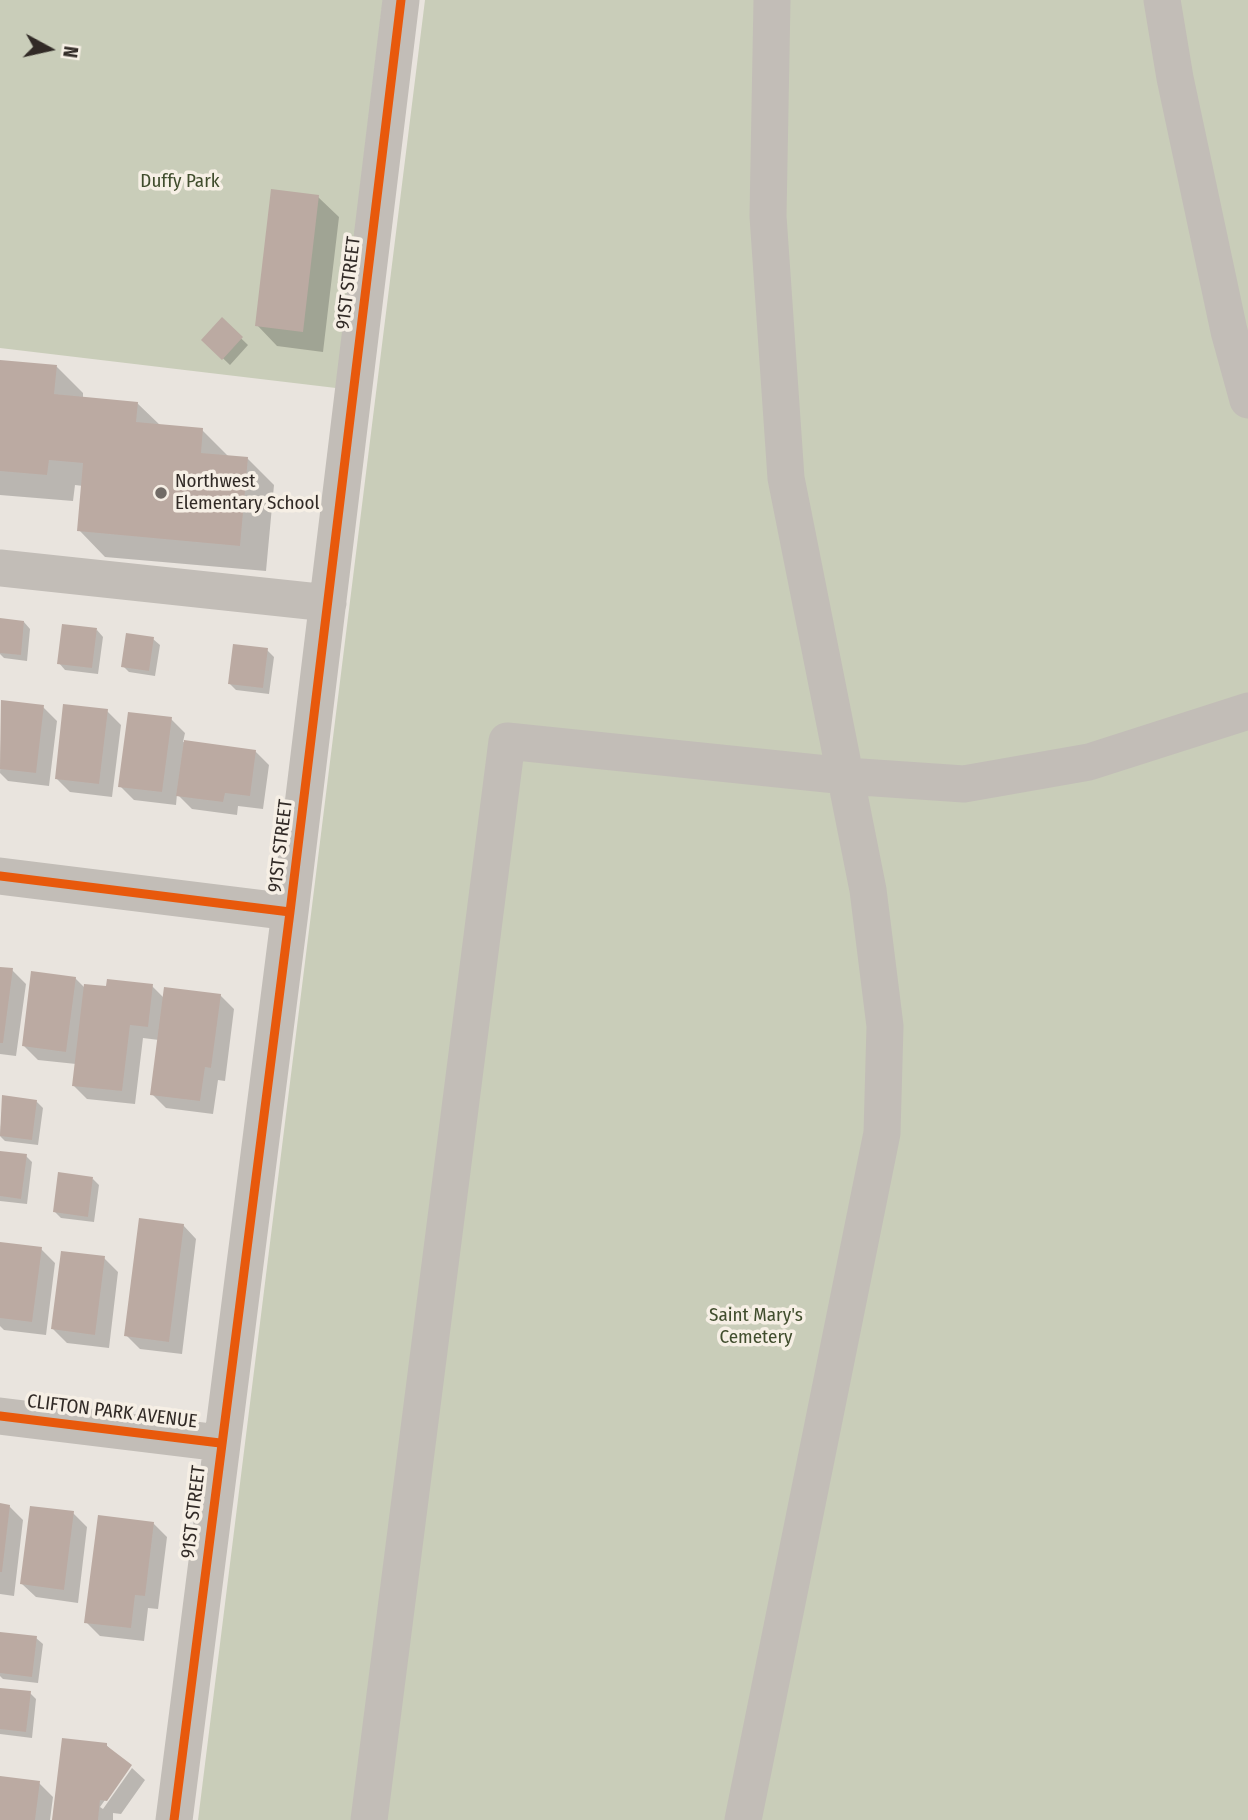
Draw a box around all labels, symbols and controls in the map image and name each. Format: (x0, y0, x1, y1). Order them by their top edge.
north arrow (14, 14, 84, 84)
text: N (58, 45, 82, 59)
park label: Duffy Park (140, 171, 220, 193)
street label: 91ST STREET (332, 235, 366, 331)
place label: Northwest Elementary School (175, 471, 320, 515)
marker: Northwest Elementary School (153, 485, 169, 501)
street label: 91ST STREET (264, 798, 298, 894)
park label: Saint Mary's Cemetery (709, 1305, 803, 1349)
street label: CLIFTON PARK AVENUE (26, 1390, 198, 1434)
street label: 91ST STREET (177, 1464, 211, 1560)

